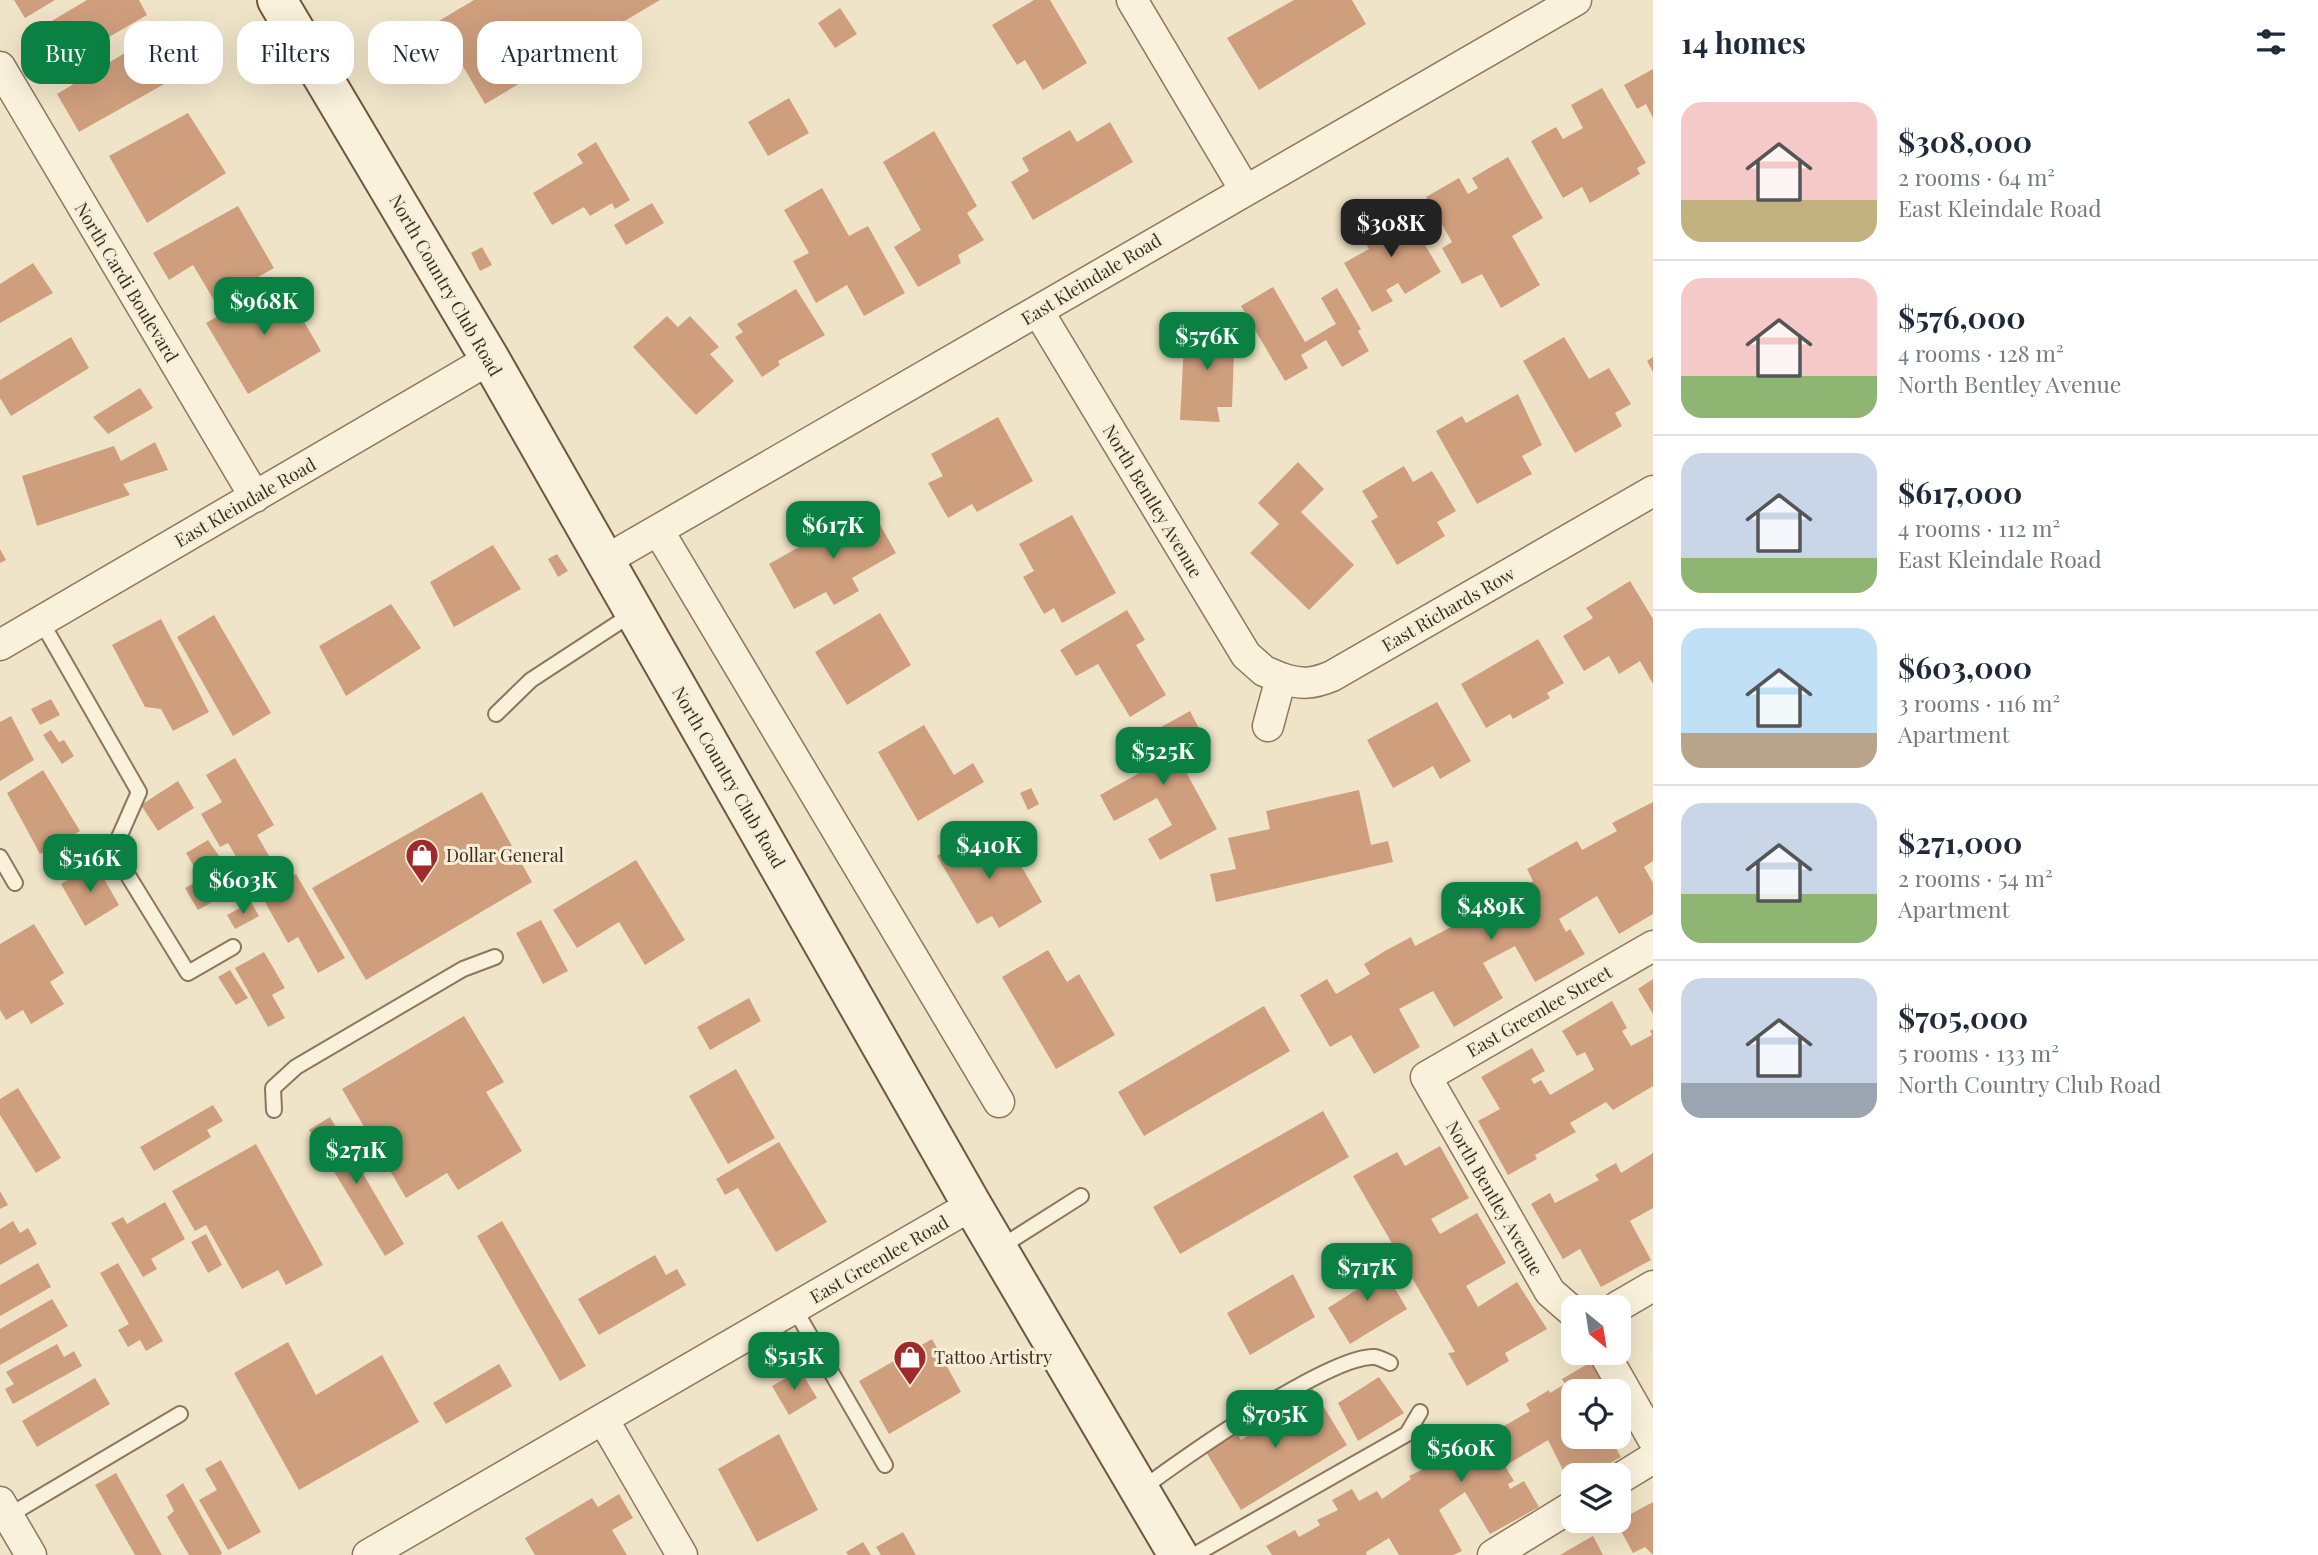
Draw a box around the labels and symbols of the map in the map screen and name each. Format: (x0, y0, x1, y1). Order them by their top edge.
street label: North Country Club Road (384, 190, 508, 381)
street label: North Cardi Boulevard (70, 198, 184, 367)
pin: $308K (1342, 200, 1440, 259)
street label: East Kleindale Road (1017, 227, 1166, 330)
pin: $968K (215, 278, 313, 337)
pin: $576K (1158, 312, 1256, 372)
street label: North Bentley Avenue (1098, 420, 1208, 582)
street label: East Kleindale Road (170, 452, 320, 552)
pin: $617K (784, 502, 882, 561)
street label: East Richards Row (1377, 561, 1519, 657)
street label: North Country Club Road (667, 682, 791, 873)
pin: $525K (1114, 728, 1212, 787)
pin: $410K (940, 822, 1038, 881)
pin: $516K (41, 834, 139, 894)
shop icon: Dollar General (403, 836, 441, 885)
place label: Dollar General (446, 843, 564, 867)
pin: $603K (194, 856, 292, 916)
pin: $489K (1442, 883, 1540, 942)
street label: East Greenlee Street (1462, 959, 1616, 1062)
street label: North Bentley Avenue (1441, 1116, 1549, 1280)
pin: $271K (307, 1126, 405, 1186)
street label: East Greenlee Road (805, 1209, 953, 1308)
pin: $717K (1318, 1244, 1416, 1303)
north arrow (1561, 1295, 1631, 1365)
pin: $515K (745, 1332, 843, 1392)
shop icon: Tattoo Artistry (891, 1338, 929, 1387)
place label: Tattoo Artistry (934, 1345, 1052, 1369)
pin: $705K (1226, 1390, 1324, 1450)
pin: $560K (1412, 1424, 1510, 1484)

